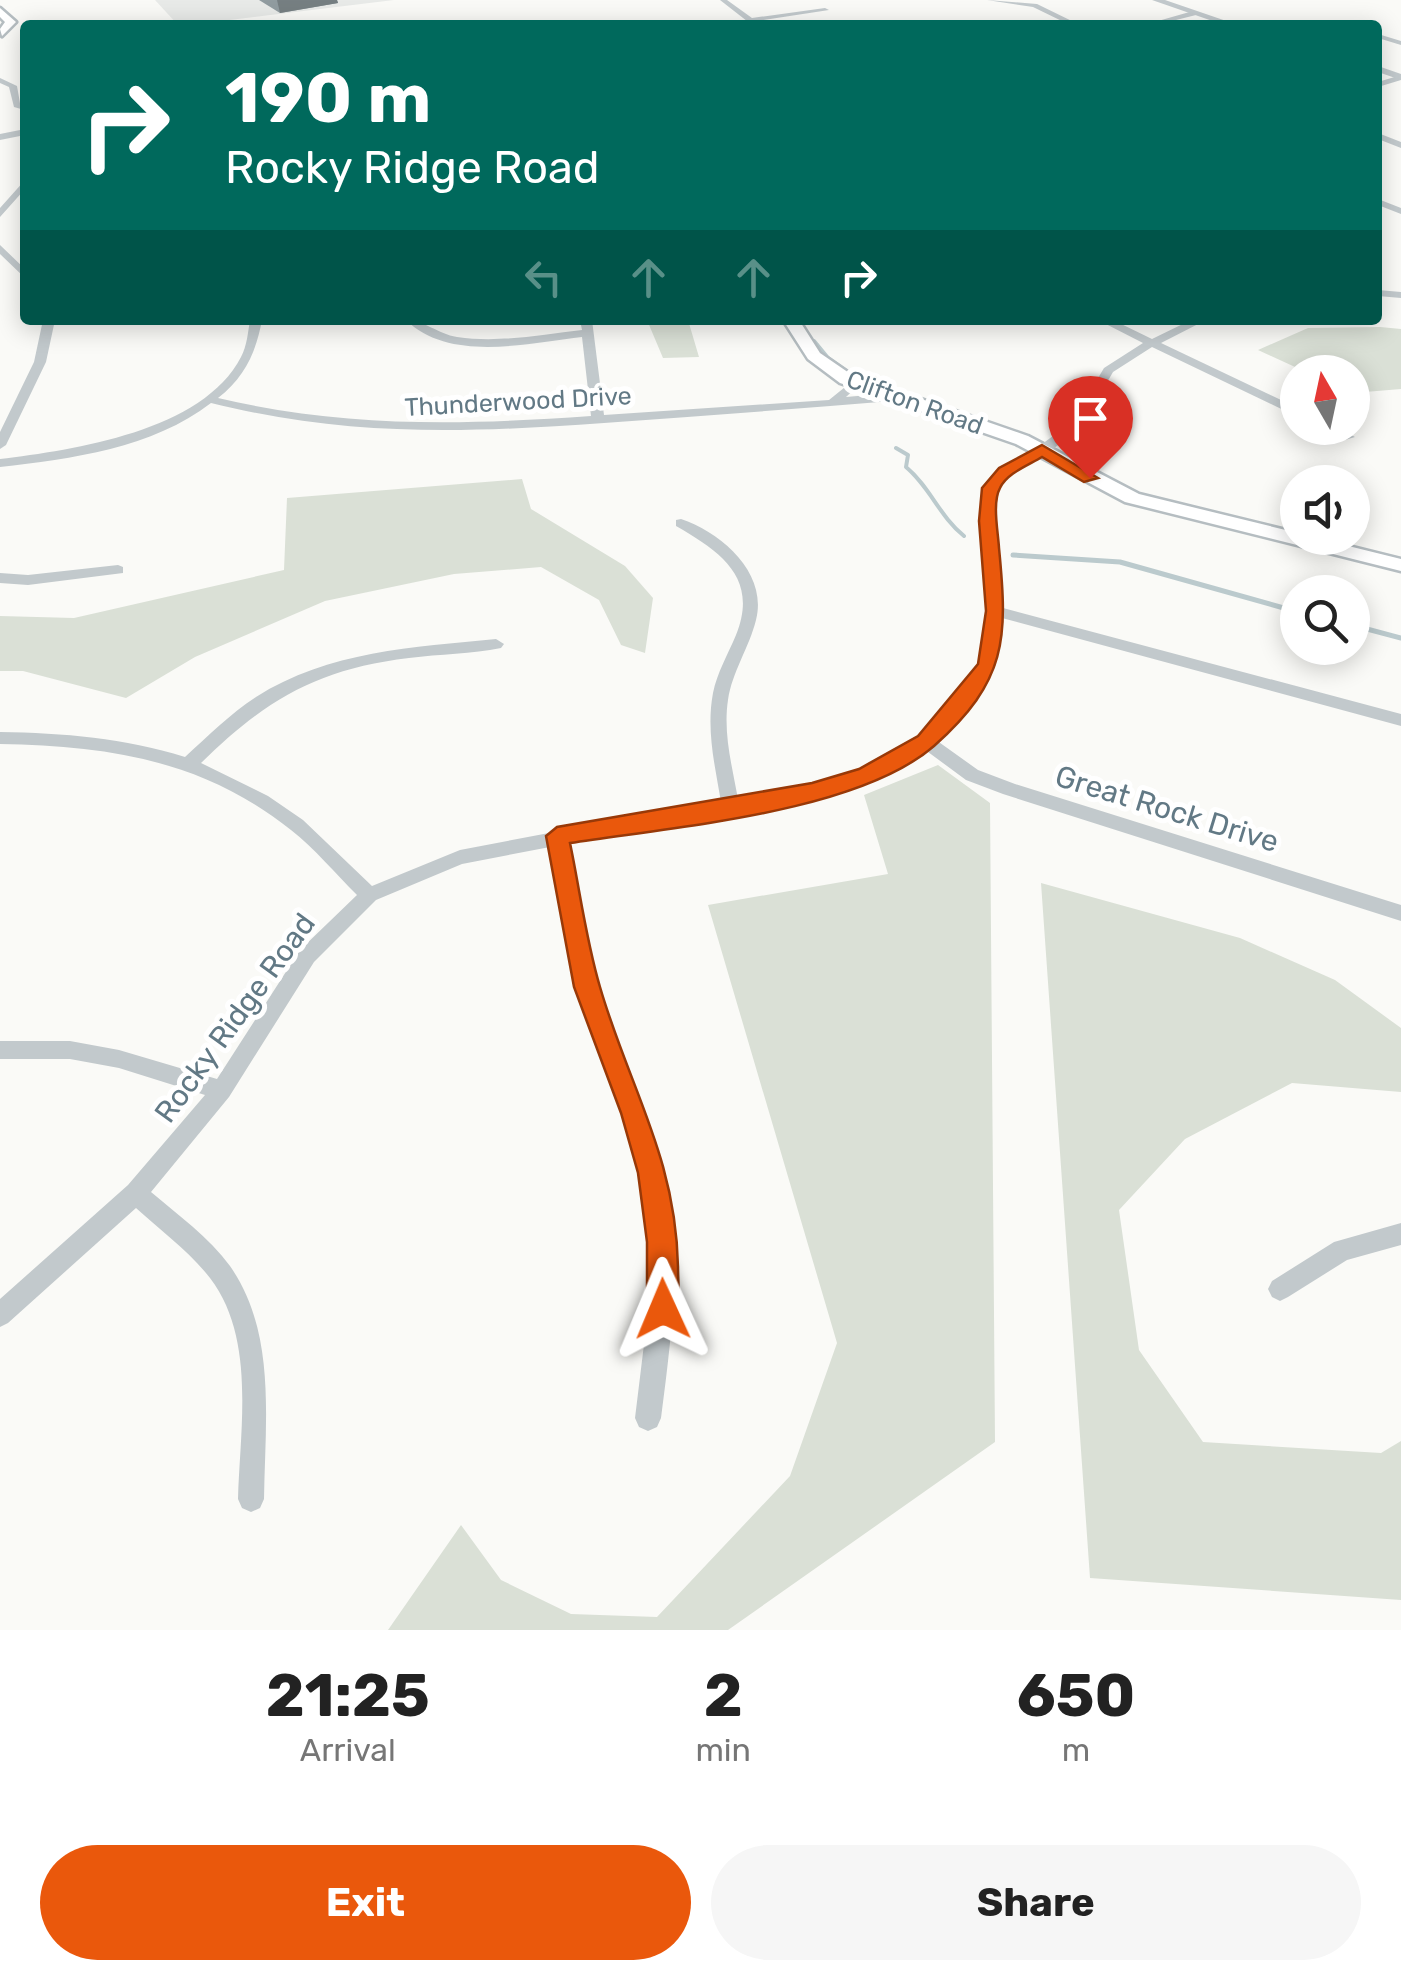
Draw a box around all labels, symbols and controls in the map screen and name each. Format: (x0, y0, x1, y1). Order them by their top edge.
text: 190 m (225, 57, 431, 140)
icon: right (60, 60, 190, 190)
text: Rocky Ridge Road (225, 141, 600, 194)
icon: left (516, 250, 571, 305)
icon: ahead (621, 250, 676, 305)
icon: ahead (726, 250, 781, 305)
icon: right (831, 250, 886, 305)
north arrow (1280, 355, 1370, 445)
map controls (1280, 355, 1370, 665)
street label: Clifton Road (843, 364, 987, 441)
pin (1048, 376, 1133, 479)
street label: Thunderwood Drive (404, 381, 632, 422)
icon: arrive (1063, 391, 1118, 446)
button: sound (1280, 465, 1370, 555)
button: search (1280, 575, 1370, 665)
street label: Great Rock Drive (1051, 758, 1283, 860)
street label: Rocky Ridge Road (147, 906, 323, 1130)
position arrow (611, 1257, 715, 1361)
text: 21:25 (266, 1660, 430, 1731)
text: 2 (704, 1660, 743, 1731)
text: 650 (1017, 1660, 1135, 1731)
text: Arrival (300, 1731, 396, 1769)
text: min (695, 1731, 751, 1769)
text: m (1062, 1731, 1090, 1769)
button: Exit (40, 1845, 691, 1960)
button: Share (711, 1845, 1361, 1960)

